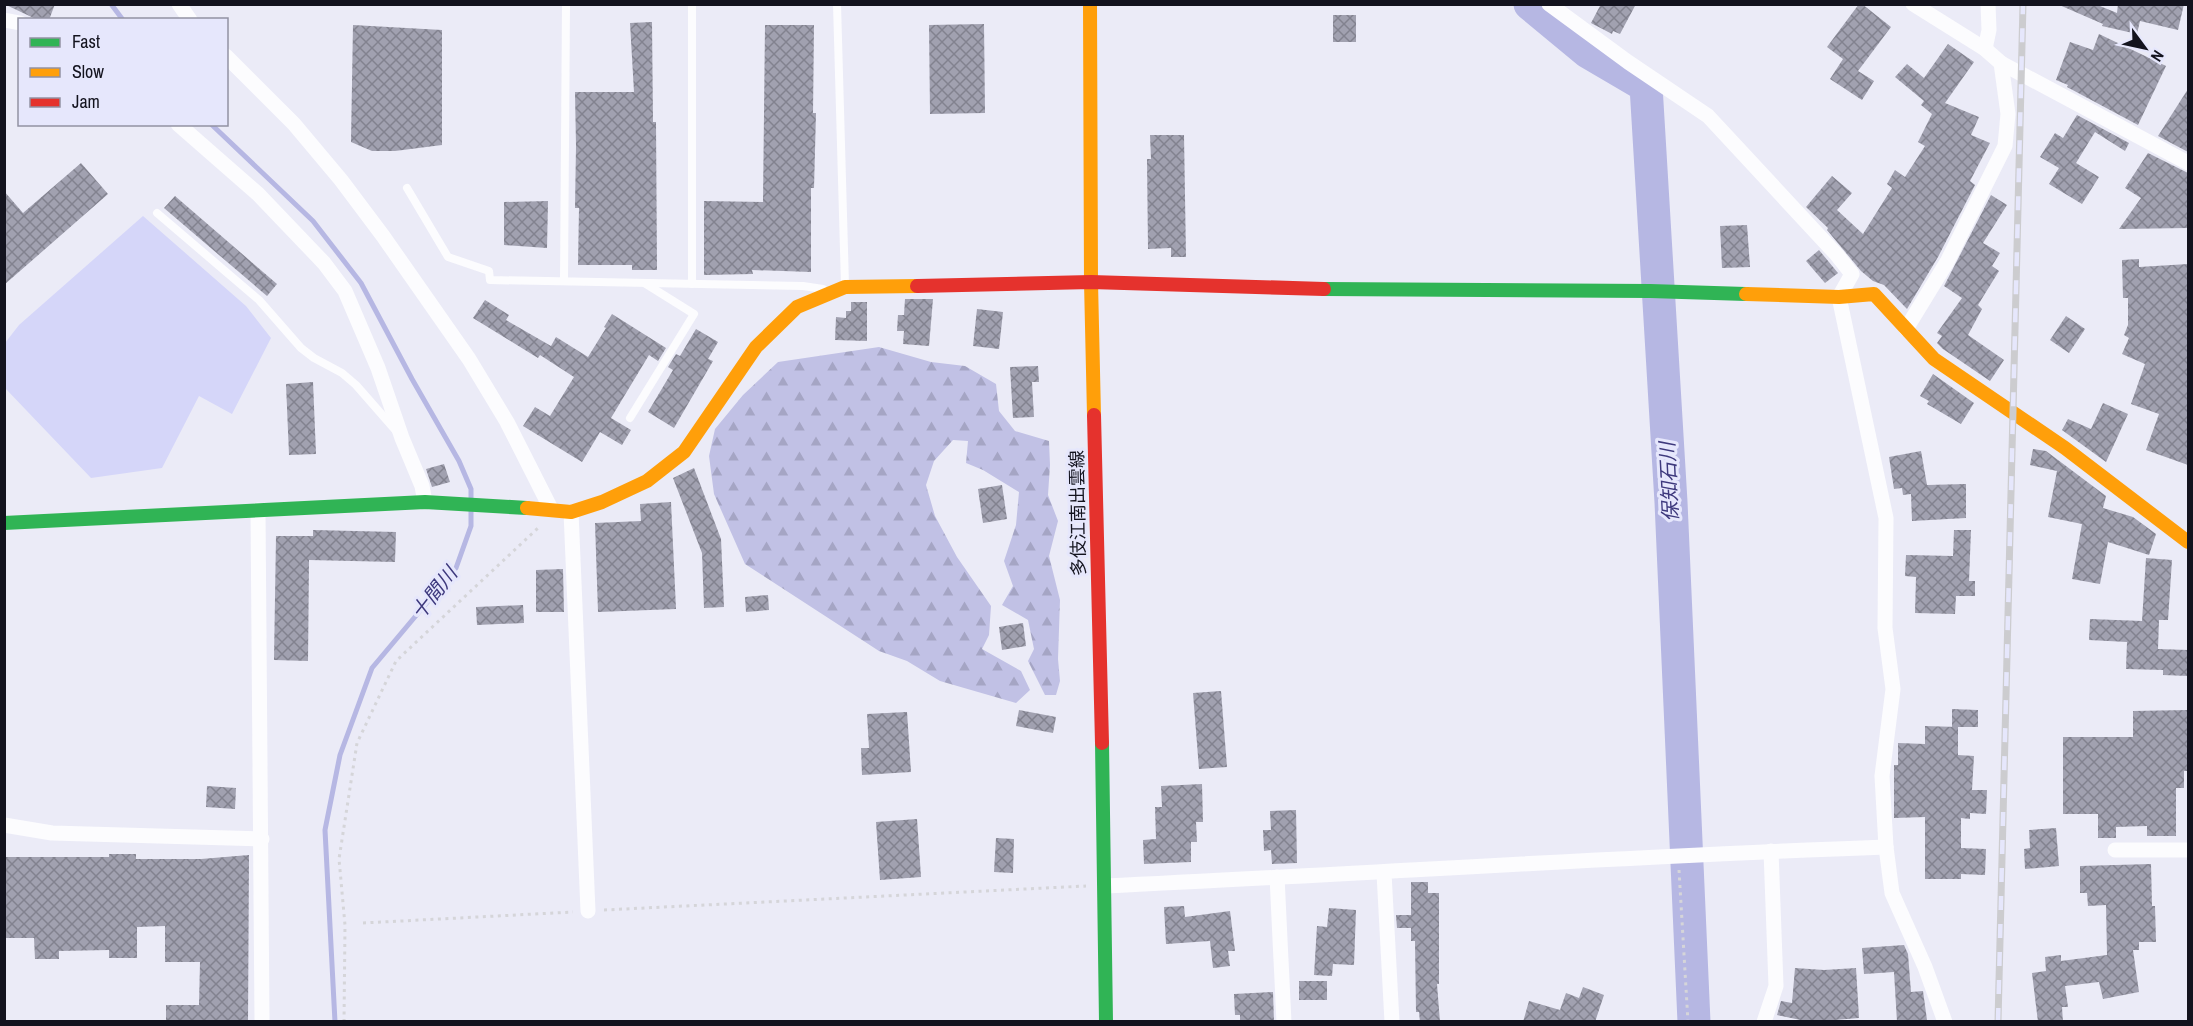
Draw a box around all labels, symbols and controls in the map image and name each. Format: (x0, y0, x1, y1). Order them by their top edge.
legend (18, 18, 228, 126)
north arrow (2115, 18, 2175, 78)
text: Fast (72, 29, 100, 54)
text: N (2146, 46, 2169, 66)
text: Slow (72, 59, 104, 84)
text: Jam (72, 89, 100, 114)
water label: 保知石川 (1653, 439, 1684, 523)
street label: 多伎江南出雲線 (1064, 450, 1091, 576)
water label: 十間川 (404, 559, 464, 625)

